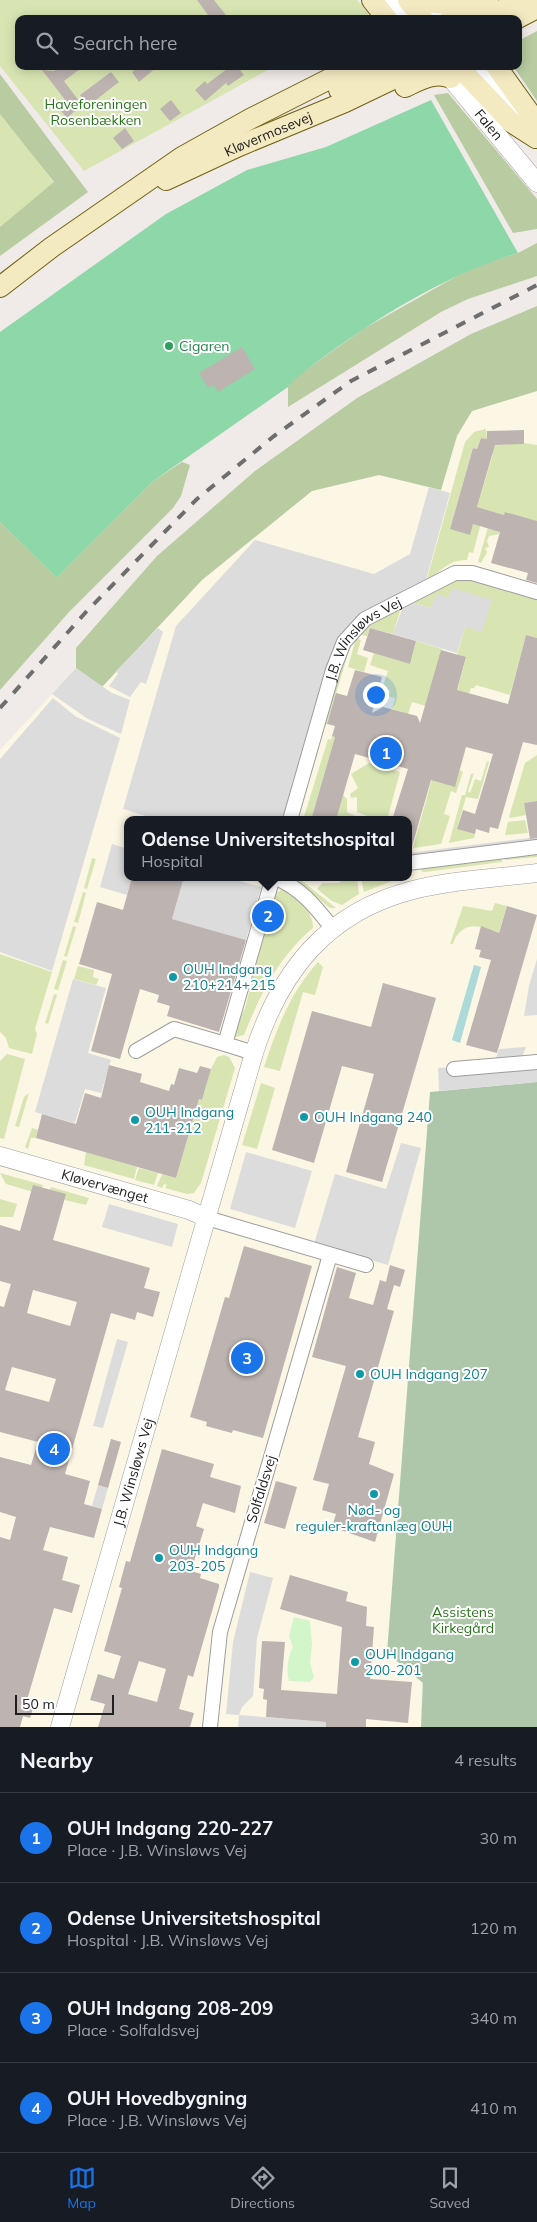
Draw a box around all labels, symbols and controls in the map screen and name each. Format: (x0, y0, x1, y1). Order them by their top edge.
search box (15, 15, 522, 70)
icon: search (33, 29, 61, 57)
text: Search here (73, 31, 177, 55)
park label: Haveforeningen Rosenbækken (44, 95, 148, 129)
street label: Falen (471, 105, 507, 144)
street label: Kløvermosevej (221, 108, 315, 161)
place label: Cigaren (179, 337, 230, 355)
marker: Cigaren (163, 340, 175, 352)
street label: J.B. Winsløws Vej (321, 593, 404, 683)
your location (363, 682, 389, 708)
pin: 1 (370, 734, 402, 772)
popup (124, 816, 412, 881)
text: Odense Universitetshospital (141, 827, 395, 851)
text: Hospital (141, 851, 203, 871)
pin: 2 (252, 897, 284, 935)
place label: OUH Indgang 210+214+215 (183, 960, 275, 994)
marker: OUH Indgang 210+214+215 (167, 971, 179, 983)
place label: OUH Indgang 211-212 (145, 1103, 234, 1137)
place label: OUH Indgang 240 (314, 1108, 432, 1126)
marker: OUH Indgang 240 (298, 1111, 310, 1123)
marker: OUH Indgang 211-212 (129, 1114, 141, 1126)
street label: Kløvervænget (59, 1165, 150, 1207)
pin: 3 (231, 1339, 263, 1377)
place label: OUH Indgang 207 (370, 1365, 488, 1383)
marker: OUH Indgang 207 (354, 1368, 366, 1380)
street label: J.B. Winsløws Vej (109, 1416, 157, 1529)
pin: 4 (38, 1430, 70, 1468)
street label: Solfaldsvej (242, 1453, 280, 1525)
marker: Nød- og reguler-kraftanlæg OUH (368, 1488, 380, 1500)
place label: Nød- og reguler-kraftanlæg OUH (296, 1501, 452, 1535)
place label: OUH Indgang 203-205 (169, 1541, 258, 1575)
marker: OUH Indgang 203-205 (153, 1552, 165, 1564)
park label: Assistens Kirkegård (432, 1603, 494, 1637)
place label: OUH Indgang 200-201 (365, 1645, 454, 1679)
marker: OUH Indgang 200-201 (349, 1656, 361, 1668)
scale bar (15, 1692, 114, 1715)
text: 50 m (22, 1695, 55, 1713)
text: Nearby (20, 1747, 93, 1773)
text: 4 results (454, 1750, 517, 1770)
text: OUH Indgang 220-227 (67, 1816, 273, 1840)
text: 1 (31, 1828, 41, 1848)
text: 30 m (480, 1828, 517, 1848)
text: Place · J.B. Winsløws Vej (67, 1840, 247, 1860)
text: Odense Universitetshospital (67, 1906, 321, 1930)
text: 2 (31, 1918, 41, 1938)
text: 120 m (470, 1918, 517, 1938)
text: Hospital · J.B. Winsløws Vej (67, 1930, 268, 1950)
text: OUH Indgang 208-209 (67, 1996, 273, 2020)
text: 3 (31, 2008, 41, 2028)
text: 340 m (470, 2008, 517, 2028)
text: Place · Solfaldsvej (67, 2020, 199, 2040)
text: OUH Hovedbygning (67, 2086, 247, 2110)
text: 4 (31, 2098, 41, 2118)
text: 410 m (470, 2098, 517, 2118)
text: Place · J.B. Winsløws Vej (67, 2110, 247, 2130)
tab: Map (67, 2164, 96, 2212)
tab: Directions (230, 2164, 295, 2212)
tab: Saved (429, 2164, 470, 2212)

